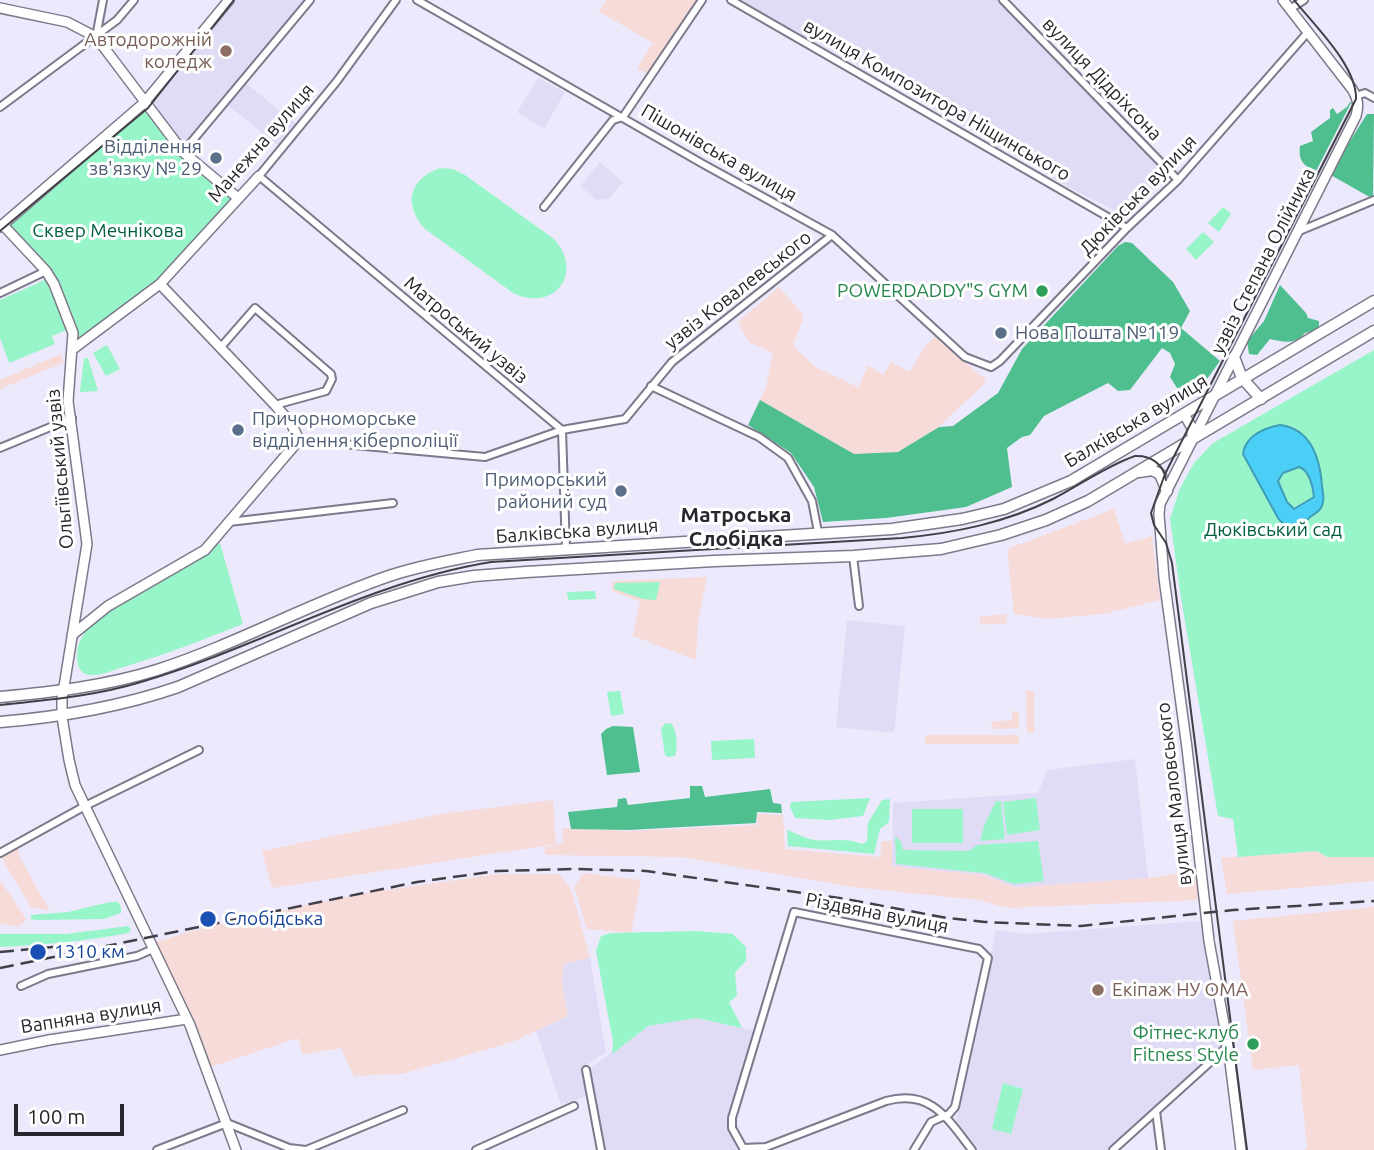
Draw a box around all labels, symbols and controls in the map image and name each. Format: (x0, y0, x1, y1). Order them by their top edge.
street label: вулиця Дідріхсона (1037, 13, 1167, 145)
street label: вулиця Композитора Ніщинського (800, 14, 1074, 186)
place label: Автодорожній коледж (84, 29, 212, 73)
marker: Автодорожній коледж (218, 43, 234, 59)
street label: Манежна вулиця (203, 79, 319, 207)
street label: Пішонівська вулиця (637, 99, 801, 207)
street label: Дюківська вулиця (1075, 130, 1201, 260)
place label: Відділення зв'язку № 29 (89, 136, 202, 180)
marker: Відділення зв'язку № 29 (208, 150, 224, 166)
street label: узвіз Степана Олійника (1206, 164, 1320, 358)
park label: Сквер Мечнікова (32, 220, 184, 242)
street label: узвіз Ковалевського (660, 226, 816, 354)
street label: Матроський узвіз (399, 272, 533, 388)
place label: POWERDADDY"S GYM (837, 280, 1028, 302)
marker: POWERDADDY"S GYM (1034, 283, 1050, 299)
place label: Нова Пошта №119 (1015, 322, 1179, 344)
marker: Нова Пошта №119 (993, 325, 1009, 341)
street label: Балківська вулиця (1060, 369, 1212, 473)
street label: Ольгіївський узвіз (42, 388, 78, 550)
place label: Причорноморське відділення кіберполіції (252, 408, 458, 452)
marker: Причорноморське відділення кіберполіції (230, 422, 246, 438)
place label: Приморський районий суд (485, 469, 607, 513)
marker: Приморський районий суд (613, 483, 629, 499)
district label: Матроська Слобідка (680, 502, 792, 552)
street label: Балківська вулиця (495, 514, 659, 548)
park label: Дюківський сад (1204, 519, 1342, 541)
street label: вулиця Маловського (1151, 701, 1197, 887)
street label: Різдвяна вулиця (804, 888, 950, 938)
place label: Слобідська (224, 908, 323, 930)
marker: Слобідська (198, 909, 218, 929)
place label: 1310 км (54, 941, 125, 963)
marker: 1310 км (28, 942, 48, 962)
place label: Екіпаж НУ ОМА (1112, 979, 1248, 1001)
marker: Екіпаж НУ ОМА (1090, 982, 1106, 998)
street label: Вапняна вулиця (19, 994, 163, 1038)
place label: Фітнес-клуб Fitness Style (1132, 1022, 1239, 1066)
marker: Фітнес-клуб Fitness Style (1245, 1036, 1261, 1052)
scale bar (18, 1090, 128, 1134)
text: 100 m (27, 1104, 85, 1128)

